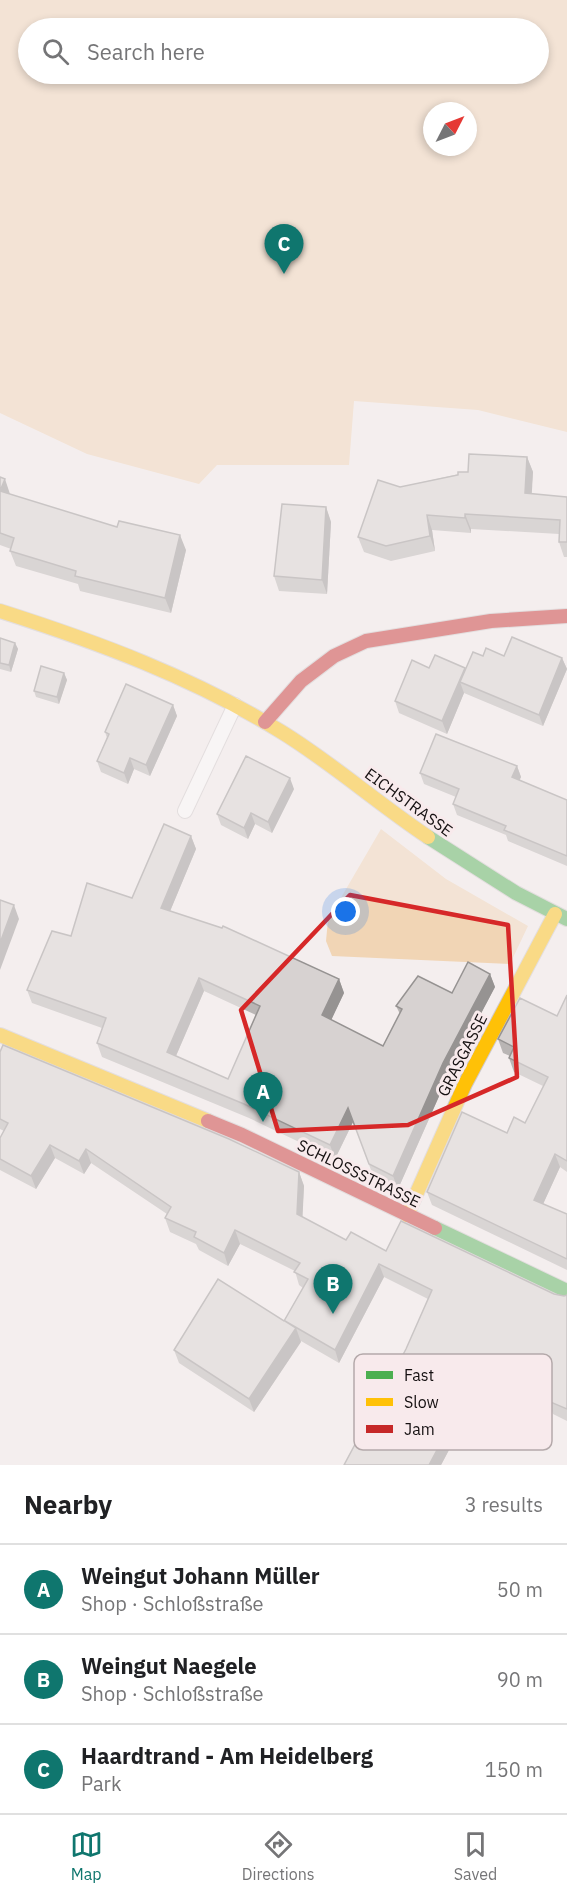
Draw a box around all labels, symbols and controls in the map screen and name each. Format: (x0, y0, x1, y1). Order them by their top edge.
search box (18, 18, 549, 84)
icon: search (39, 35, 72, 68)
text: Search here (87, 37, 205, 66)
north arrow (423, 102, 477, 156)
pin: C (264, 224, 304, 274)
street label: EICHSTRASSE (361, 763, 457, 841)
your location (331, 897, 360, 926)
street label: GRASGASSE (433, 1010, 491, 1100)
pin: A (244, 1072, 282, 1122)
street label: SCHLOSSSTRASSE (294, 1135, 424, 1211)
pin: B (314, 1264, 352, 1314)
legend (354, 1354, 552, 1450)
text: Fast (404, 1365, 434, 1385)
text: Slow (404, 1392, 439, 1412)
text: Jam (404, 1419, 435, 1439)
text: Nearby (24, 1487, 112, 1521)
text: 3 results (465, 1491, 543, 1518)
text: Weingut Johann Müller (81, 1561, 320, 1590)
text: A (37, 1576, 50, 1603)
text: 50 m (497, 1576, 543, 1603)
text: Shop · Schloßstraße (81, 1590, 263, 1617)
text: Weingut Naegele (81, 1651, 257, 1680)
text: B (37, 1666, 50, 1693)
text: 90 m (497, 1666, 543, 1693)
text: Shop · Schloßstraße (81, 1680, 263, 1707)
text: Haardtrand - Am Heidelberg (81, 1741, 373, 1770)
text: C (37, 1756, 50, 1783)
text: 150 m (485, 1756, 543, 1783)
text: Park (81, 1770, 121, 1797)
tab: Map (70, 1828, 103, 1884)
tab: Directions (242, 1828, 315, 1884)
tab: Saved (454, 1828, 497, 1884)

